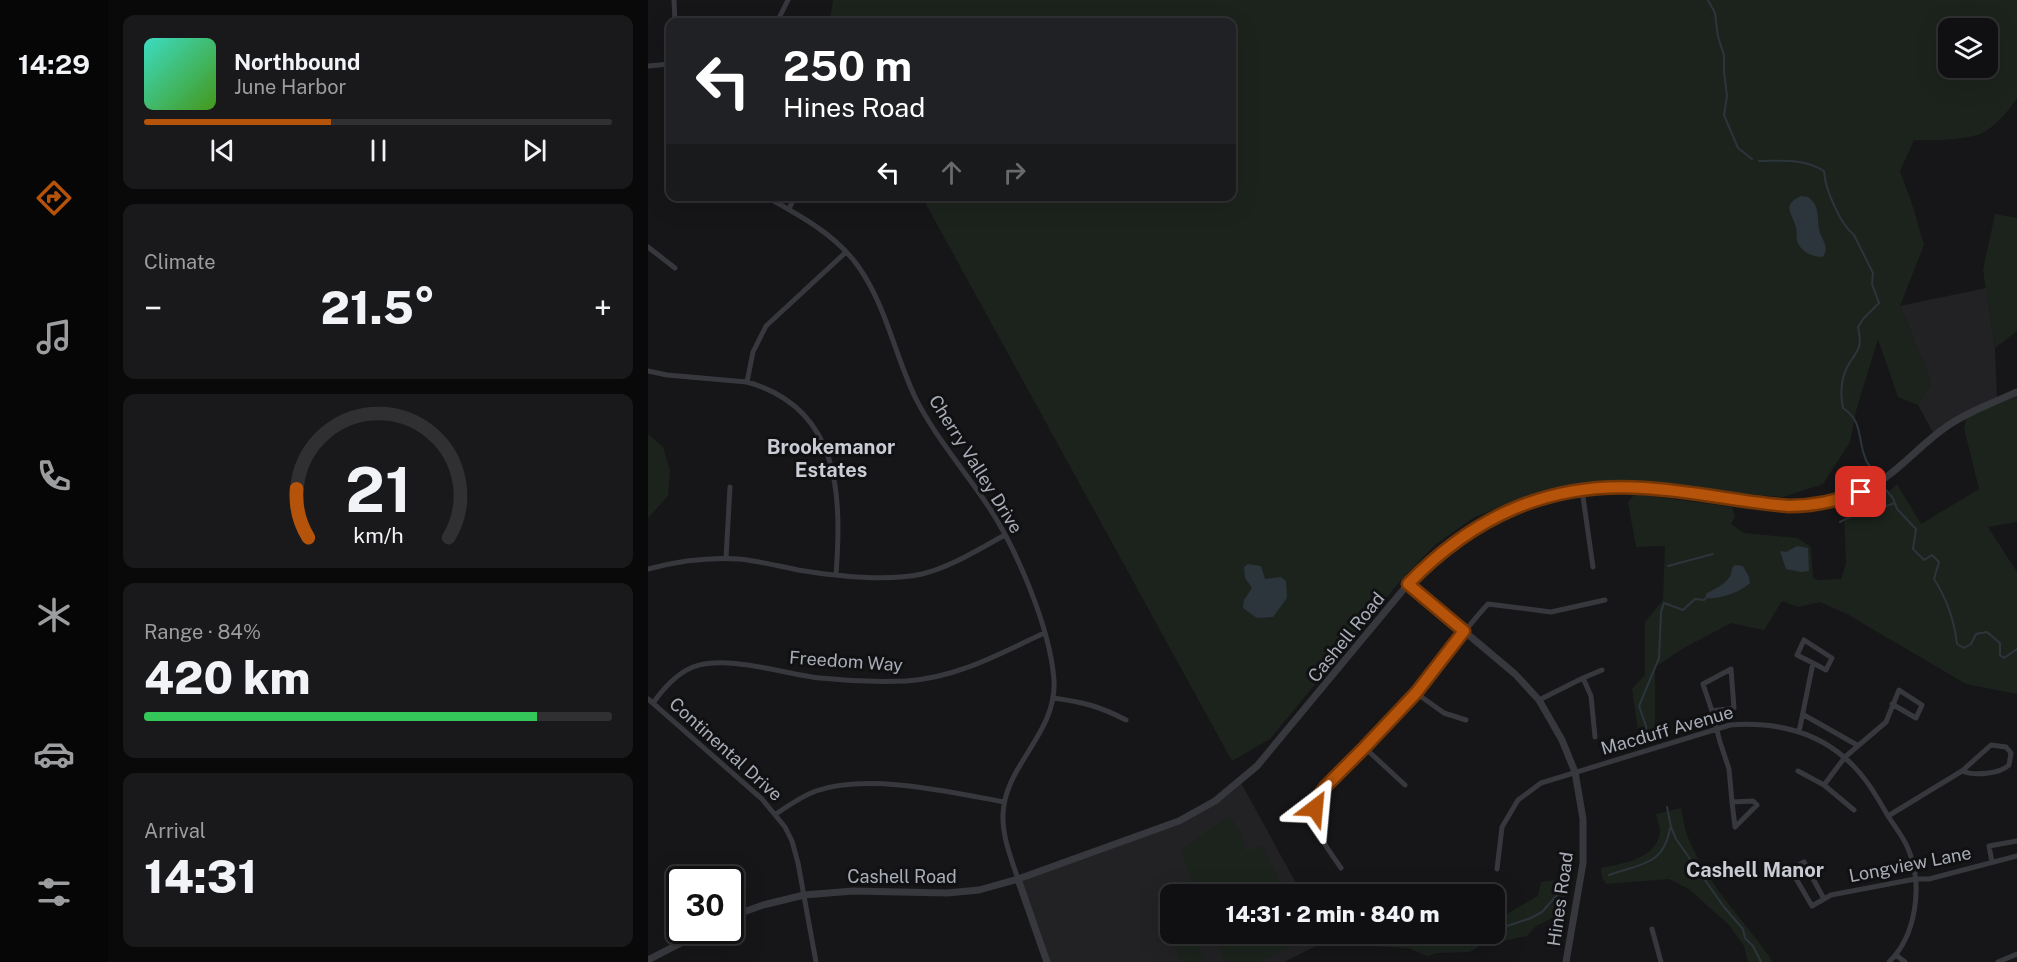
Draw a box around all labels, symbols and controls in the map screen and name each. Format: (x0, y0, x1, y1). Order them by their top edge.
map controls (1938, 18, 1998, 78)
button: layers (1938, 18, 1998, 78)
text: 250 m (783, 41, 912, 90)
icon: left (684, 42, 762, 120)
text: 14:29 (18, 48, 90, 80)
text: Northbound (234, 49, 360, 75)
text: June Harbor (234, 75, 346, 99)
text: Hines Road (783, 91, 925, 123)
icon: previous (206, 134, 239, 167)
icon: pause (362, 134, 395, 167)
icon: next (518, 134, 551, 167)
icon: left (872, 156, 905, 189)
icon: ahead (935, 156, 968, 189)
icon: right (998, 156, 1031, 189)
icon: directions (33, 177, 75, 219)
text: Climate (144, 250, 216, 274)
text: 21.5° (321, 281, 435, 334)
text: − (144, 289, 162, 327)
text: + (594, 289, 612, 327)
icon: music (33, 316, 75, 358)
street label: Cherry Valley Drive (925, 391, 1027, 537)
district label: Brookemanor Estates (767, 435, 895, 482)
text: 21 (345, 453, 411, 526)
icon: phone (33, 455, 75, 497)
pin (1835, 466, 1886, 517)
icon: arrive (1844, 475, 1877, 508)
text: km/h (353, 523, 403, 548)
street label: Cashell Road (1303, 588, 1389, 686)
icon: climate (33, 594, 75, 636)
text: Range · 84% (144, 620, 261, 644)
street label: Freedom Way (788, 647, 904, 675)
text: 420 km (144, 651, 310, 704)
street label: Continental Drive (665, 693, 787, 805)
street label: Macduff Avenue (1598, 701, 1736, 759)
icon: car (33, 733, 75, 775)
position arrow (1283, 776, 1347, 840)
text: Arrival (144, 819, 206, 843)
street label: Longview Lane (1847, 842, 1973, 886)
text: 14:31 (144, 850, 257, 903)
street label: Hines Road (1543, 851, 1577, 947)
district label: Cashell Manor (1686, 858, 1824, 882)
speed limit sign: 30 (666, 866, 744, 944)
street label: Cashell Road (847, 866, 957, 887)
icon: filters (33, 871, 75, 913)
text: 14:31 · 2 min · 840 m (1226, 901, 1439, 927)

